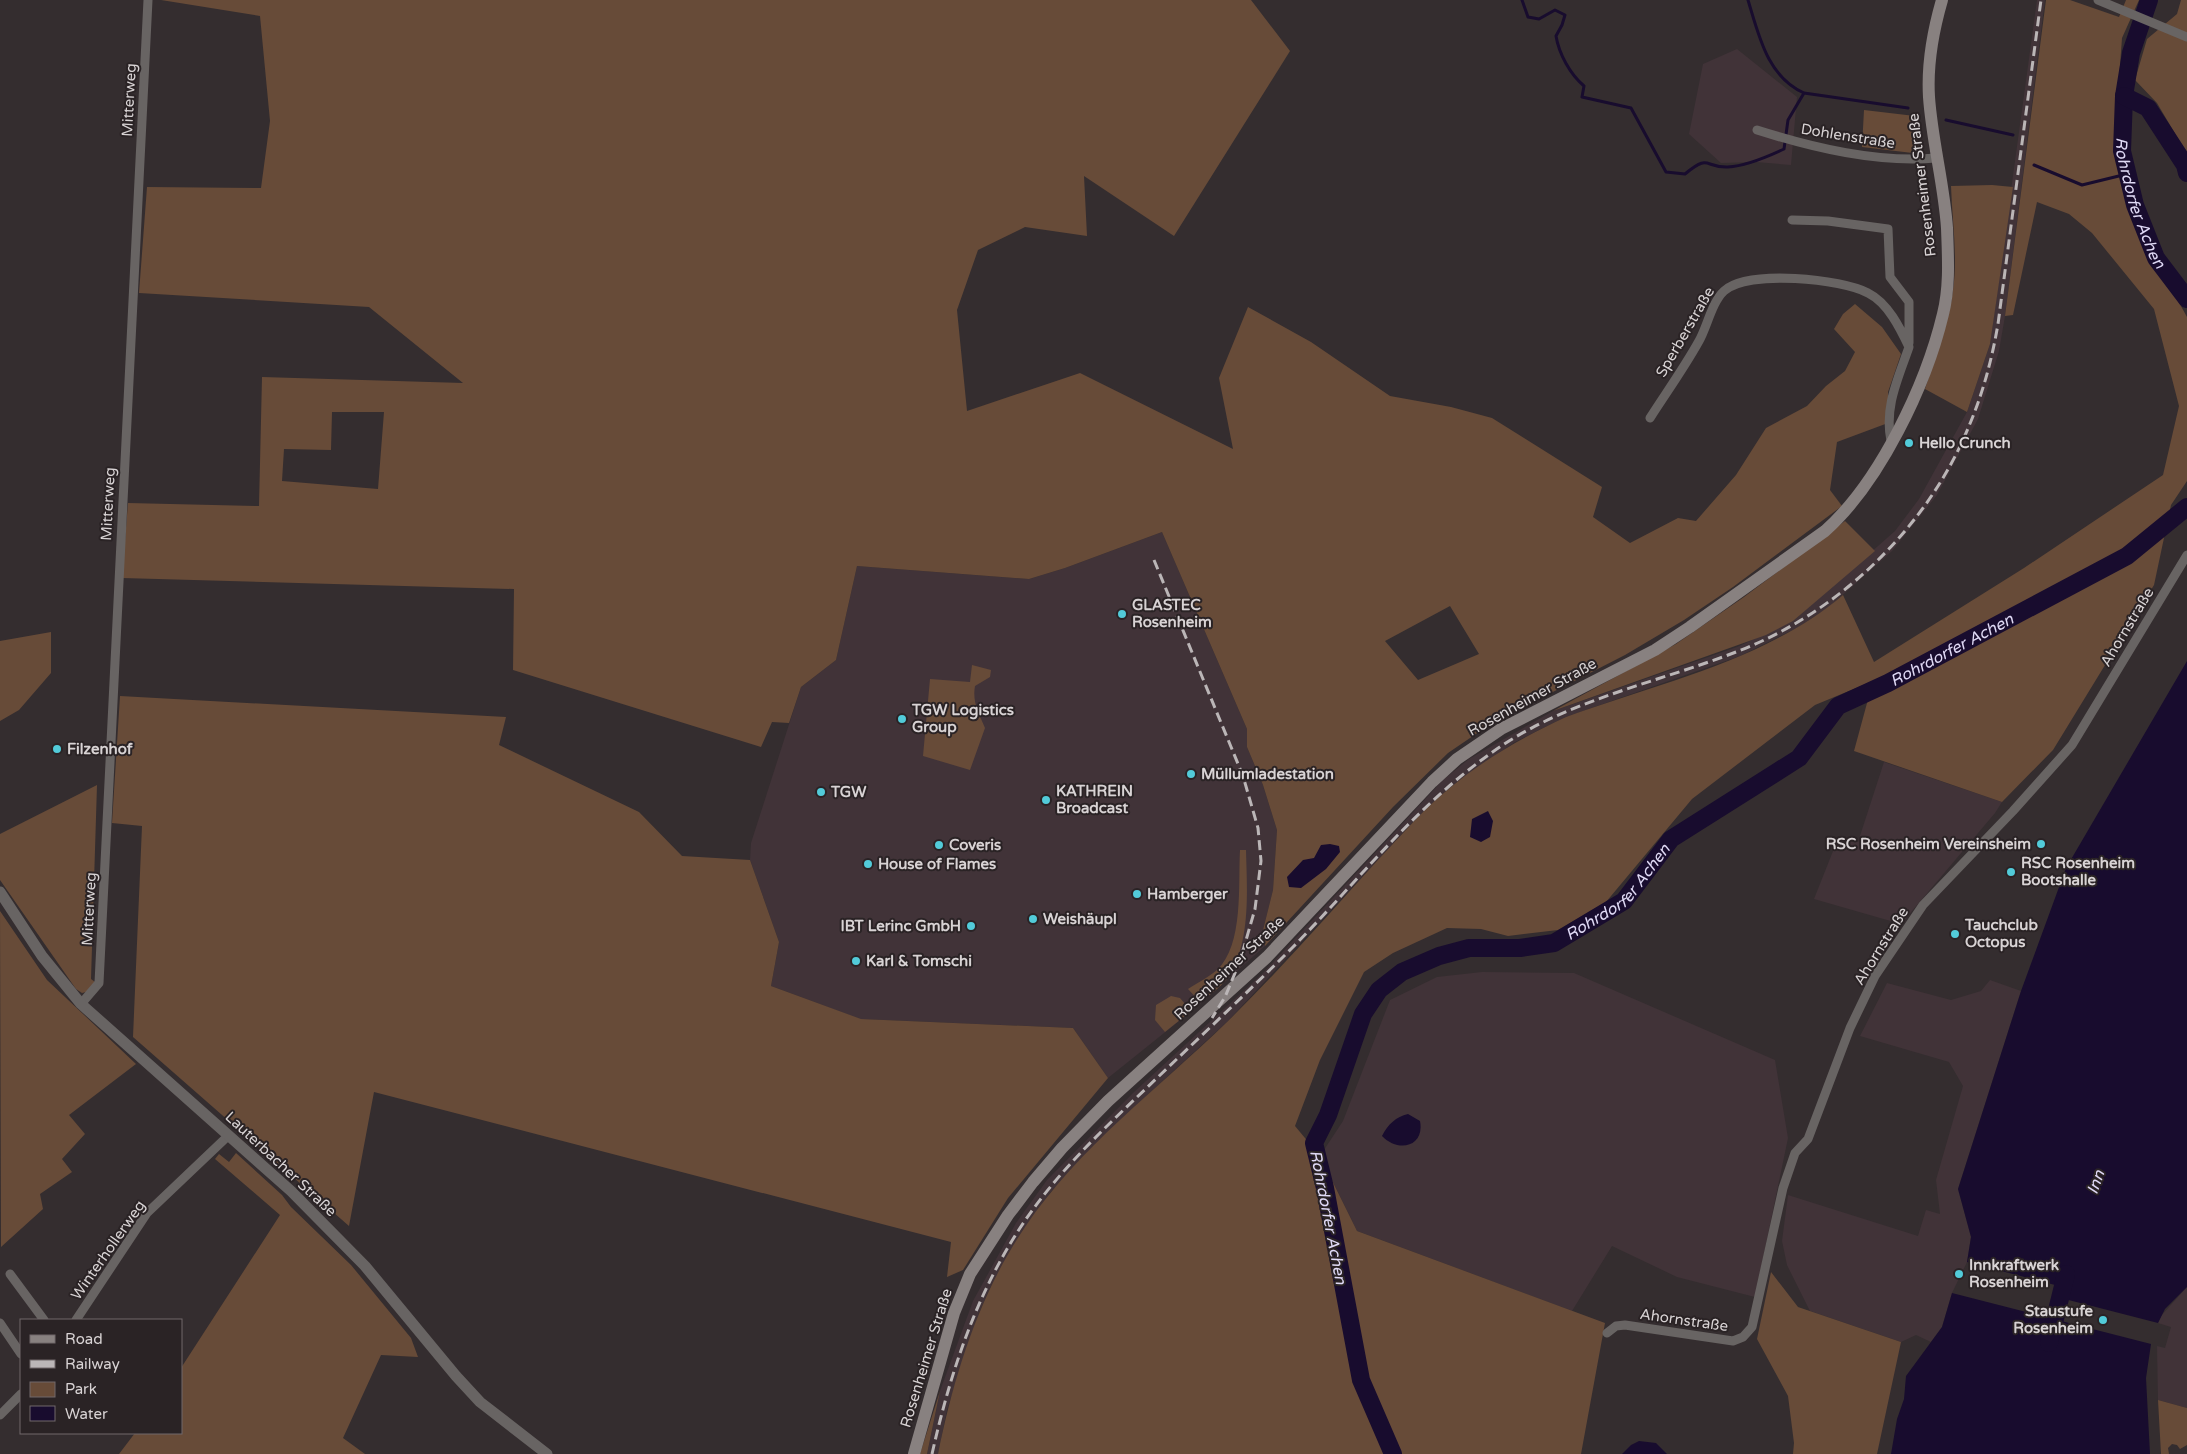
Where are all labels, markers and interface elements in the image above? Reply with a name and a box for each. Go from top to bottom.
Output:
street label: Mitterweg [118,63,140,137]
street label: Rosenheimer Straße [1904,112,1940,258]
street label: Dohlenstraße [1800,120,1896,152]
water label: Rohrdorfer Achen [2111,137,2170,274]
street label: Sperberstraße [1652,284,1718,380]
place label: Hello Crunch [1919,434,2011,452]
marker: Hello Crunch [1903,437,1915,449]
street label: Mitterweg [97,467,119,541]
street label: Ahornstraße [2096,584,2158,670]
place label: GLASTEC Rosenheim [1132,596,1212,631]
marker: GLASTEC Rosenheim [1116,608,1128,620]
water label: Rohrdorfer Achen [1887,609,2018,691]
street label: Rosenheimer Straße [1465,654,1599,740]
place label: TGW Logistics Group [911,701,1014,737]
marker: TGW Logistics Group [896,713,908,725]
place label: Filzenhof [67,740,133,758]
marker: Filzenhof [51,743,63,755]
place label: Müllumladestation [1201,765,1334,783]
marker: Müllumladestation [1185,768,1197,780]
place label: KATHREIN Broadcast [1056,782,1133,817]
place label: TGW [830,783,867,801]
marker: TGW [815,786,827,798]
marker: KATHREIN Broadcast [1040,794,1052,806]
place label: RSC Rosenheim Vereinsheim [1826,835,2031,853]
place label: Coveris [949,836,1001,854]
marker: RSC Rosenheim Vereinsheim [2035,838,2047,850]
marker: Coveris [933,839,945,851]
water label: Rohrdorfer Achen [1562,839,1675,945]
place label: RSC Rosenheim Bootshalle [2021,854,2135,889]
place label: House of Flames [878,855,996,873]
marker: House of Flames [862,858,874,870]
marker: RSC Rosenheim Bootshalle [2005,866,2017,878]
street label: Mitterweg [78,872,100,946]
place label: Hamberger [1147,885,1228,904]
marker: Hamberger [1131,888,1143,900]
street label: Ahornstraße [1850,904,1912,988]
place label: Weishäupl [1043,910,1117,929]
street label: Rosenheimer Straße [1170,912,1288,1024]
marker: Weishäupl [1027,913,1039,925]
place label: Tauchclub Octopus [1964,916,2038,952]
place label: IBT Lerinc GmbH [841,917,961,935]
marker: IBT Lerinc GmbH [965,920,977,932]
marker: Tauchclub Octopus [1949,928,1961,940]
place label: Karl & Tomschi [866,952,972,970]
marker: Karl & Tomschi [850,955,862,967]
street label: Lauterbacher Straße [222,1108,340,1220]
water label: Rohrdorfer Achen [1305,1148,1351,1287]
water label: Inn [2083,1167,2110,1197]
street label: Winterhollerweg [67,1197,149,1303]
place label: Innkraftwerk Rosenheim [1969,1256,2059,1291]
marker: Innkraftwerk Rosenheim [1953,1268,1965,1280]
street label: Rosenheimer Straße [896,1286,956,1430]
place label: Staustufe Rosenheim [2013,1302,2094,1337]
street label: Ahornstraße [1639,1305,1729,1335]
marker: Staustufe Rosenheim [2097,1314,2109,1326]
legend [20,1319,182,1434]
text: Road [65,1330,103,1348]
text: Railway [65,1355,120,1373]
text: Park [65,1380,97,1398]
text: Water [65,1405,108,1423]

